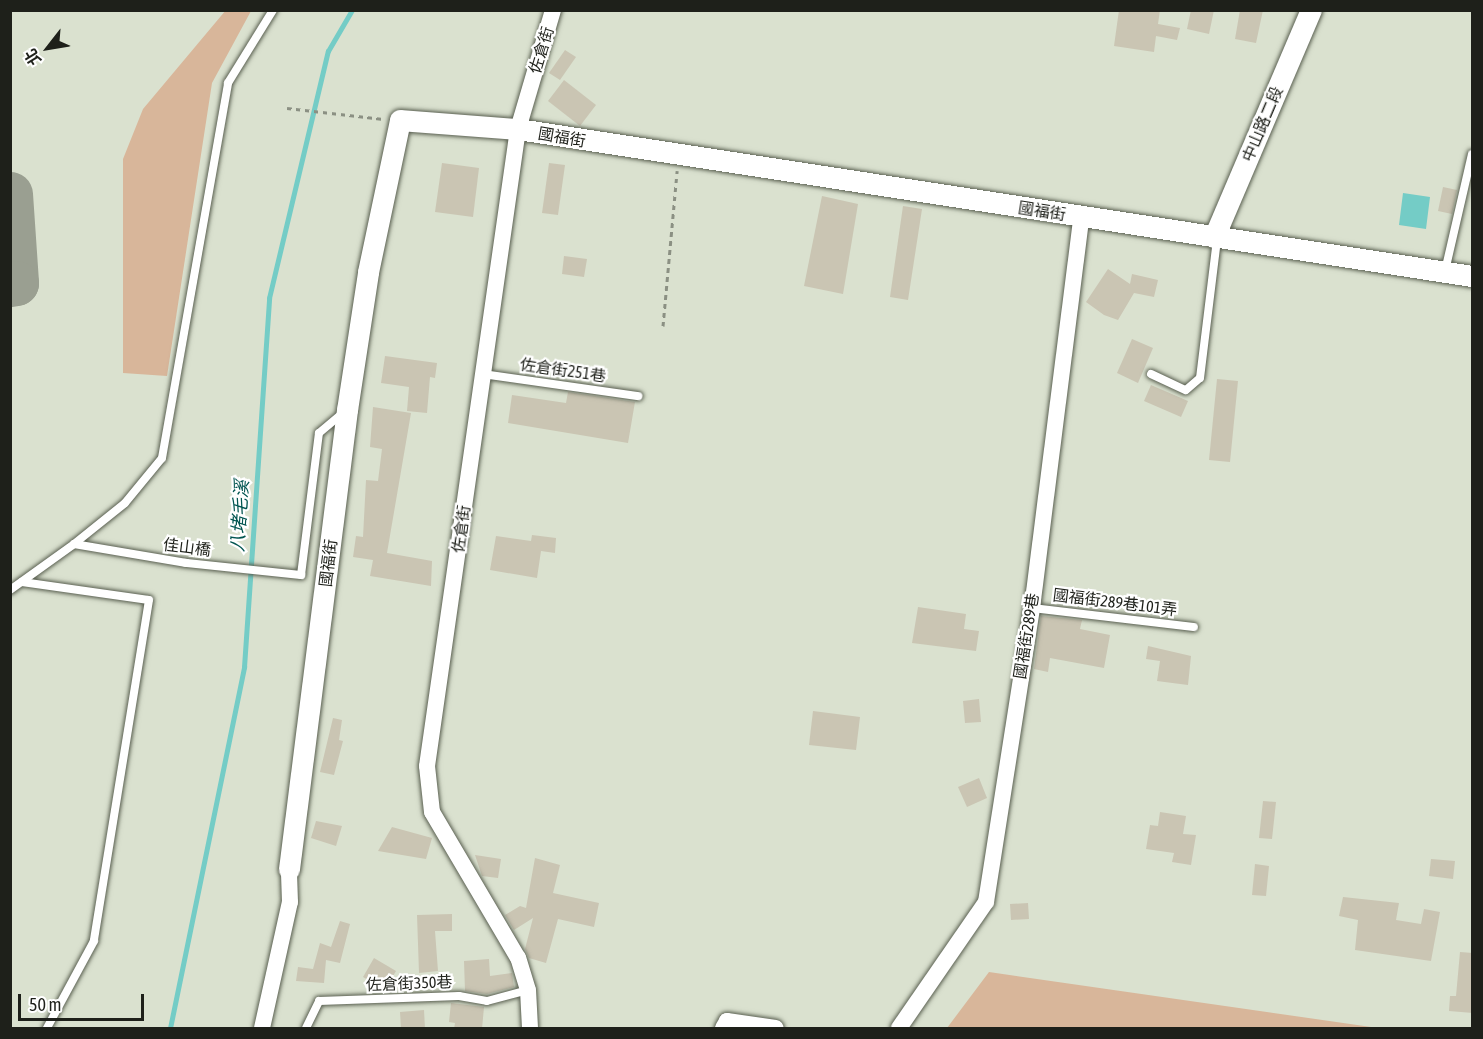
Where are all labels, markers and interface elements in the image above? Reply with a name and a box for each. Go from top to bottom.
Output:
north arrow [18,18,78,78]
street label: 佐倉街 [525,24,557,76]
text: 北 [21,46,44,69]
street label: 中山路二段 [1238,83,1286,165]
street label: 國福街 [537,123,587,151]
street label: 國福街 [1017,198,1067,224]
street label: 佐倉街251巷 [519,354,607,386]
water label: 八堵毛溪 [227,479,253,553]
street label: 佐倉街 [448,504,474,554]
street label: 佳山橋 [162,535,212,559]
street label: 國福街 [316,538,340,588]
street label: 國福街289巷101弄 [1052,585,1178,619]
street label: 國福街289巷 [1010,592,1042,680]
street label: 佐倉街350巷 [365,972,453,994]
scale bar [21,982,147,1020]
text: 50 m [29,994,61,1015]

